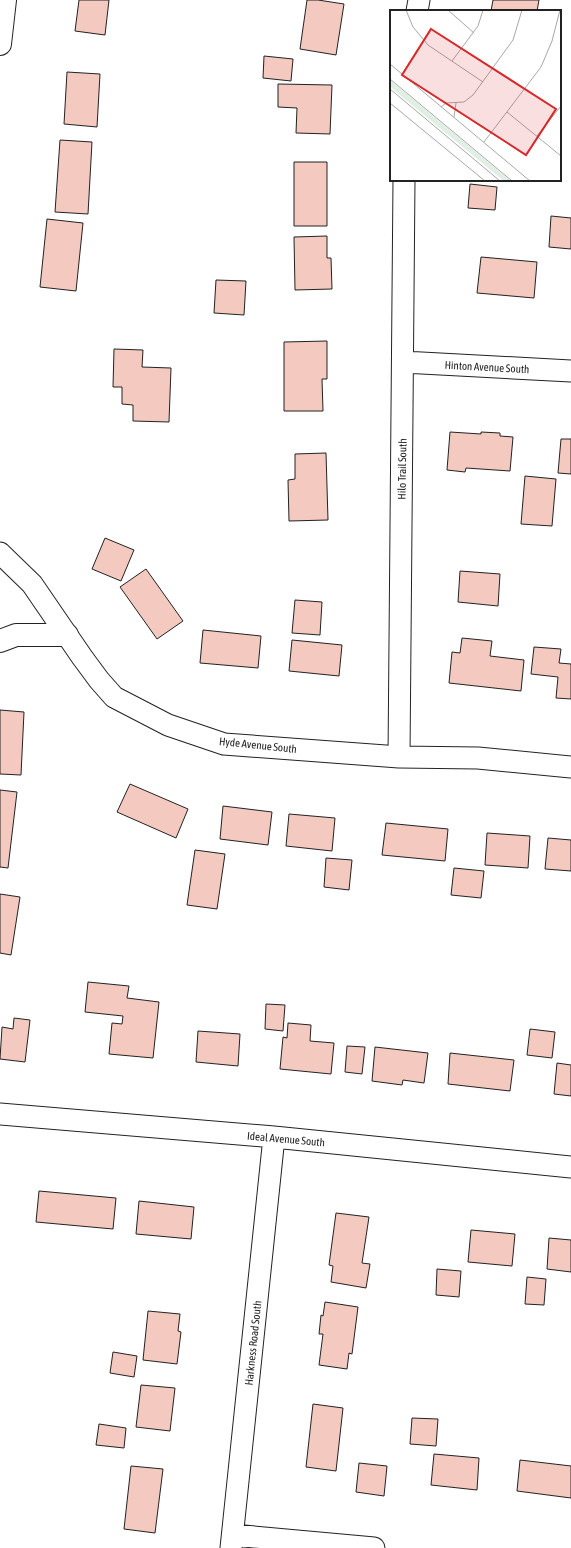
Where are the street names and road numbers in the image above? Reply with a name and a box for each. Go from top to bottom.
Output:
street label: Hinton Avenue South [444,359,530,375]
street label: Hilo Trail South [395,438,409,500]
street label: Hyde Avenue South [219,735,297,755]
street label: Ideal Avenue South [247,1130,325,1148]
street label: Harkness Road South [243,1300,263,1386]

